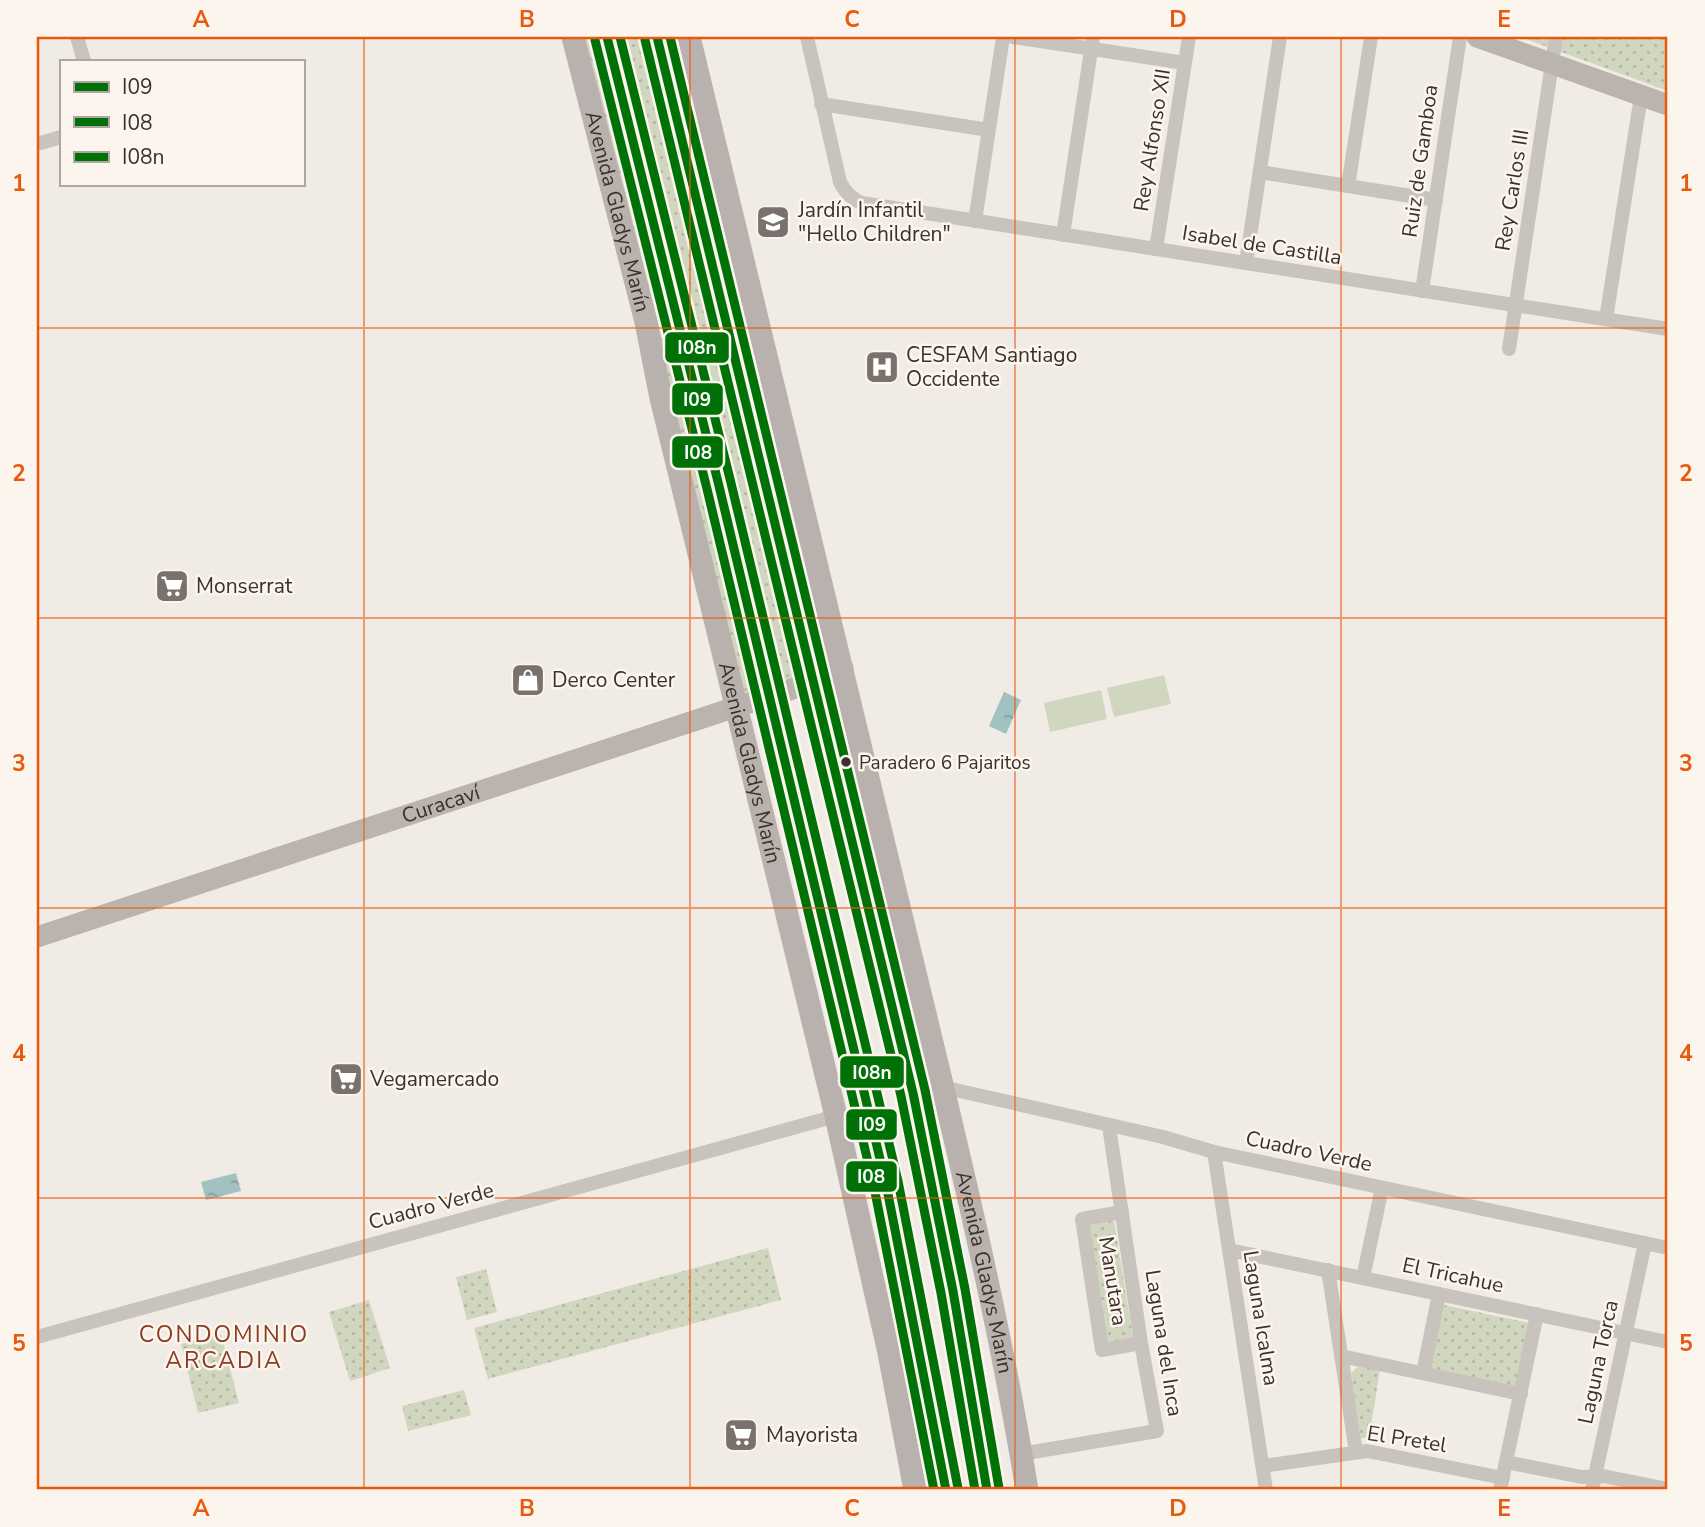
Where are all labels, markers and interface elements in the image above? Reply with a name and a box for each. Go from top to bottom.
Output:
text: A [192,4,210,35]
text: B [519,4,535,35]
text: C [844,4,860,35]
text: D [1169,4,1187,35]
text: E [1497,4,1511,35]
legend [60,60,304,186]
street label: Rey Alfonso XII [1127,67,1177,213]
text: I09 [122,73,153,101]
street label: Ruiz de Gamboa [1395,83,1445,239]
street label: Avenida Gladys Marín [578,108,657,315]
text: I08 [122,109,153,137]
street label: Rey Carlos III [1489,127,1535,253]
text: I08n [122,143,165,171]
text: 1 [12,168,26,199]
text: 1 [1679,168,1693,199]
place label: Jardín Infantil "Hello Children" [797,196,951,248]
school or university icon: Jardín Infantil "Hello Children" [754,203,792,241]
street label: Isabel de Castilla [1180,219,1344,271]
line badge: I08n [664,331,730,364]
text: I08n [677,335,717,361]
place label: CESFAM Santiago Occidente [906,341,1077,393]
hospital icon: CESFAM Santiago Occidente [863,348,901,386]
line badge: I09 [671,382,724,416]
text: I09 [683,387,711,413]
line badge: I08 [671,435,724,469]
text: I08 [684,440,712,466]
text: 2 [12,458,26,489]
text: 2 [1679,458,1693,489]
supermarket icon: Monserrat [153,567,191,605]
place label: Monserrat [196,572,293,600]
street label: Avenida Gladys Marín [712,659,788,866]
shop icon: Derco Center [509,661,547,699]
place label: Derco Center [552,666,676,694]
text: 3 [12,748,26,779]
text: 3 [1679,748,1693,779]
place label: Paradero 6 Pajaritos [859,750,1031,776]
marker: Paradero 6 Pajaritos [839,755,853,769]
street label: Curacaví [398,778,484,830]
text: 4 [12,1038,26,1069]
text: 4 [1679,1038,1693,1069]
line badge: I08n [839,1055,905,1089]
supermarket icon: Vegamercado [327,1060,365,1098]
text: I08n [852,1060,892,1086]
place label: Vegamercado [369,1065,499,1093]
line badge: I09 [845,1108,898,1141]
text: I09 [858,1112,886,1138]
street label: Cuadro Verde [1243,1124,1375,1178]
line badge: I08 [845,1160,898,1193]
text: I08 [857,1164,885,1190]
street label: Avenida Gladys Marín [949,1168,1020,1376]
street label: Cuadro Verde [365,1176,497,1236]
street label: Manutara [1092,1234,1134,1328]
street label: Laguna Icalma [1236,1248,1286,1388]
street label: El Tricahue [1400,1251,1506,1299]
street label: Laguna del Inca [1139,1268,1189,1418]
street label: Laguna Torca [1571,1297,1625,1427]
district label: CONDOMINIO ARCADIA [139,1319,309,1376]
text: 5 [12,1328,26,1359]
text: 5 [1679,1328,1693,1359]
supermarket icon: Mayorista [722,1416,760,1454]
street label: El Pretel [1365,1419,1450,1459]
place label: Mayorista [766,1421,858,1449]
text: A [192,1493,210,1524]
text: B [519,1493,535,1524]
text: C [844,1493,860,1524]
text: D [1169,1493,1187,1524]
text: E [1497,1493,1511,1524]

